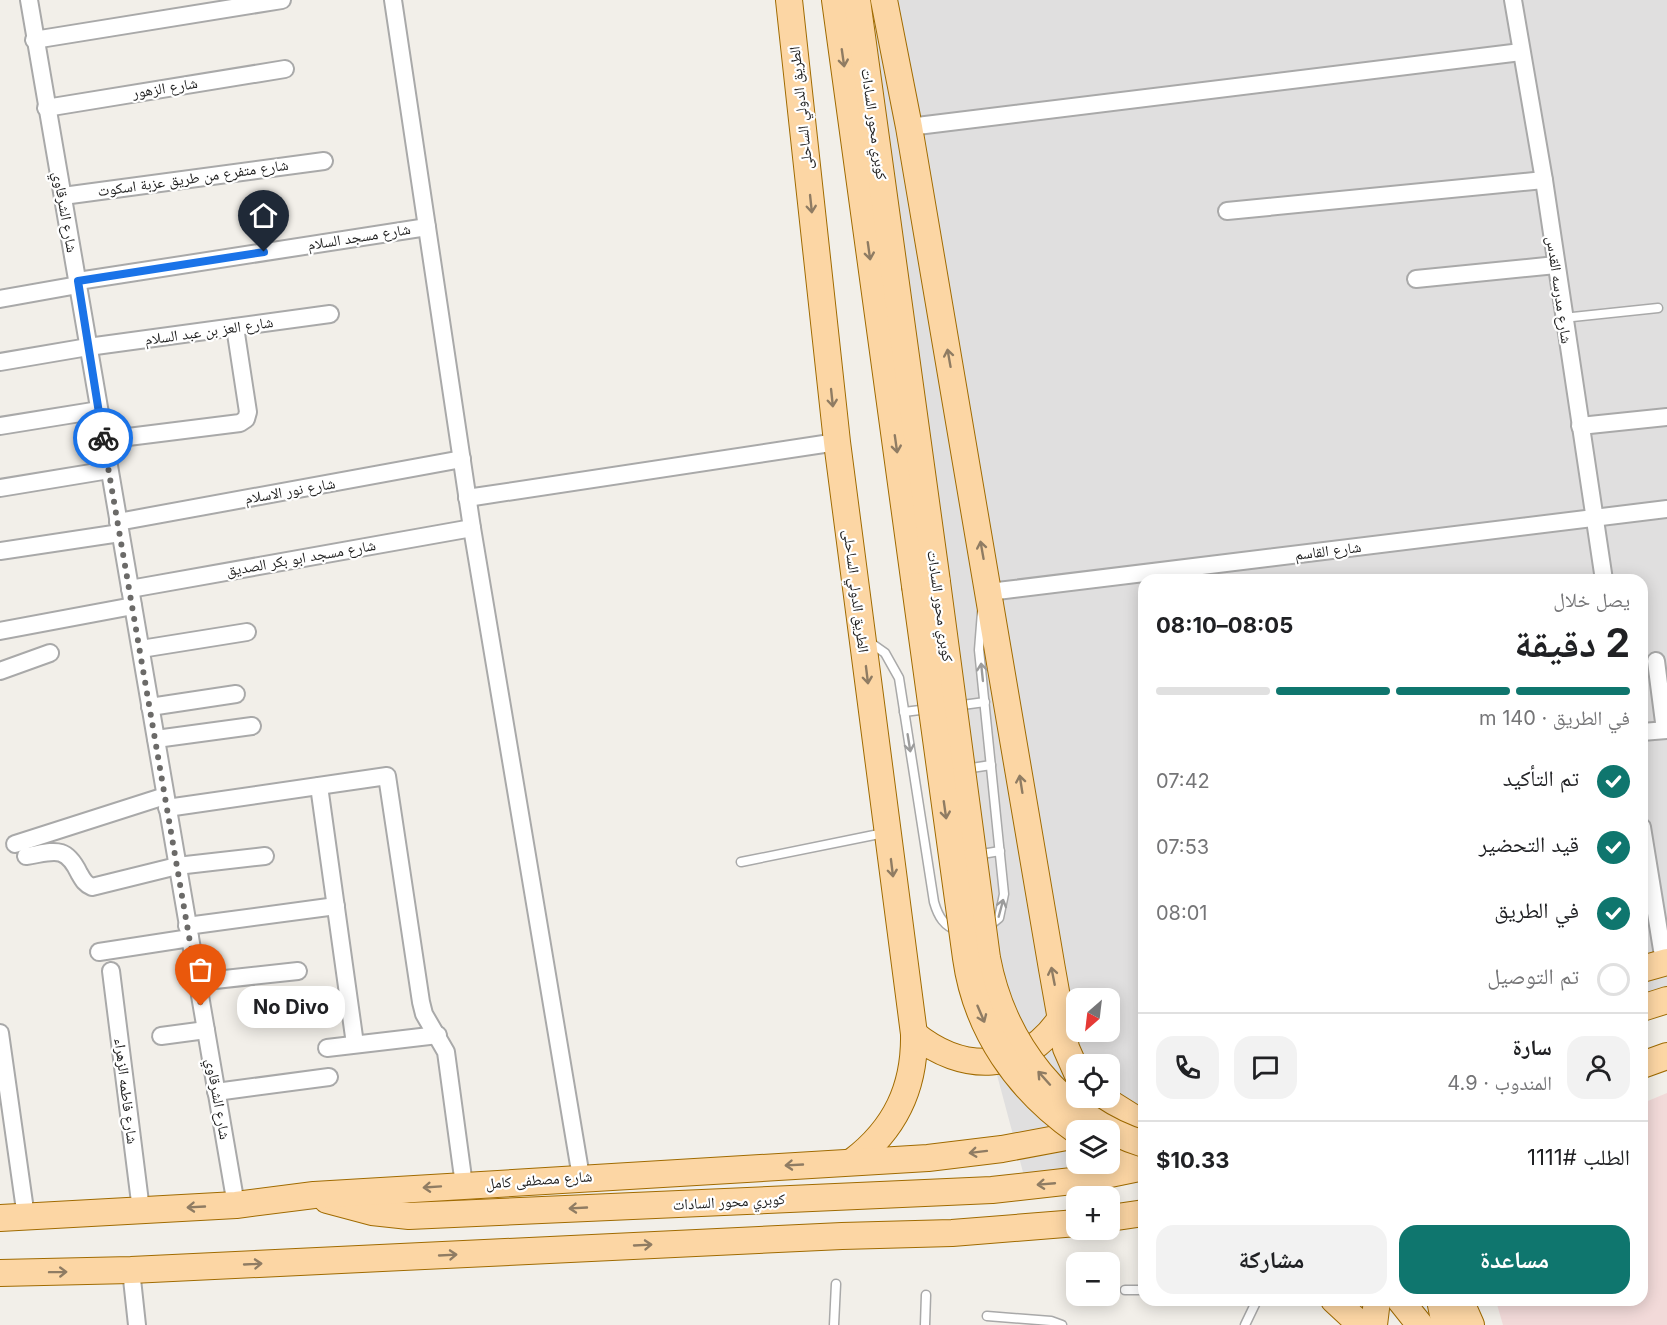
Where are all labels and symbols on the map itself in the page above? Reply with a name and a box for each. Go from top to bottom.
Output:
street label: الطريق الدولي الساحلى [785,45,819,171]
one-way arrow [838,48,849,67]
street label: كوبري محور السادات [854,67,892,181]
street label: شارع الزهور [130,73,199,103]
street label: شارع متفرع من طريق عزبة اسكوت [96,155,290,201]
street label: شارع الشرقاوي [46,170,82,254]
pin [238,190,289,252]
one-way arrow [806,194,817,214]
street label: شارع مسجد السلام [306,219,412,255]
street label: شارع مدرسه القدس [1542,235,1576,345]
one-way arrow [864,241,875,261]
street label: شارع العز بن عبد السلام [143,312,275,350]
one-way arrow [943,349,954,368]
one-way arrow [827,388,838,408]
courier [73,408,133,468]
one-way arrow [890,434,901,454]
street label: شارع نور الاسلام [243,473,337,509]
street label: الطريق الدولي الساحلى [837,528,873,654]
street label: شارع مسجد ابو بكر الصديق [225,535,377,581]
street label: شارع القاسم [1294,537,1363,565]
one-way arrow [976,541,987,560]
street label: كوبري محور السادات [920,549,958,663]
one-way arrow [976,663,987,683]
one-way arrow [862,665,873,684]
one-way arrow [903,732,914,752]
one-way arrow [1015,774,1026,794]
one-way arrow [940,800,951,819]
one-way arrow [887,858,898,878]
one-way arrow [996,899,1008,918]
pin [175,944,226,1006]
one-way arrow [1047,967,1058,986]
callout: No Divo [237,985,345,1027]
north arrow [1066,988,1120,1042]
one-way arrow [976,1005,987,1023]
street label: شارع فاطمه الزهراء [110,1037,142,1145]
street label: شارع الشرقاوي [199,1057,235,1141]
one-way arrow [1037,1071,1051,1086]
one-way arrow [968,1146,988,1157]
one-way arrow [785,1159,805,1170]
street label: شارع مصطفى كامل [485,1166,593,1194]
one-way arrow [1036,1179,1056,1190]
one-way arrow [422,1182,442,1193]
street label: كوبري محور السادات [672,1189,786,1217]
one-way arrow [186,1202,206,1213]
one-way arrow [569,1203,589,1214]
one-way arrow [632,1240,652,1251]
one-way arrow [438,1249,458,1260]
one-way arrow [243,1259,263,1270]
one-way arrow [48,1266,68,1278]

